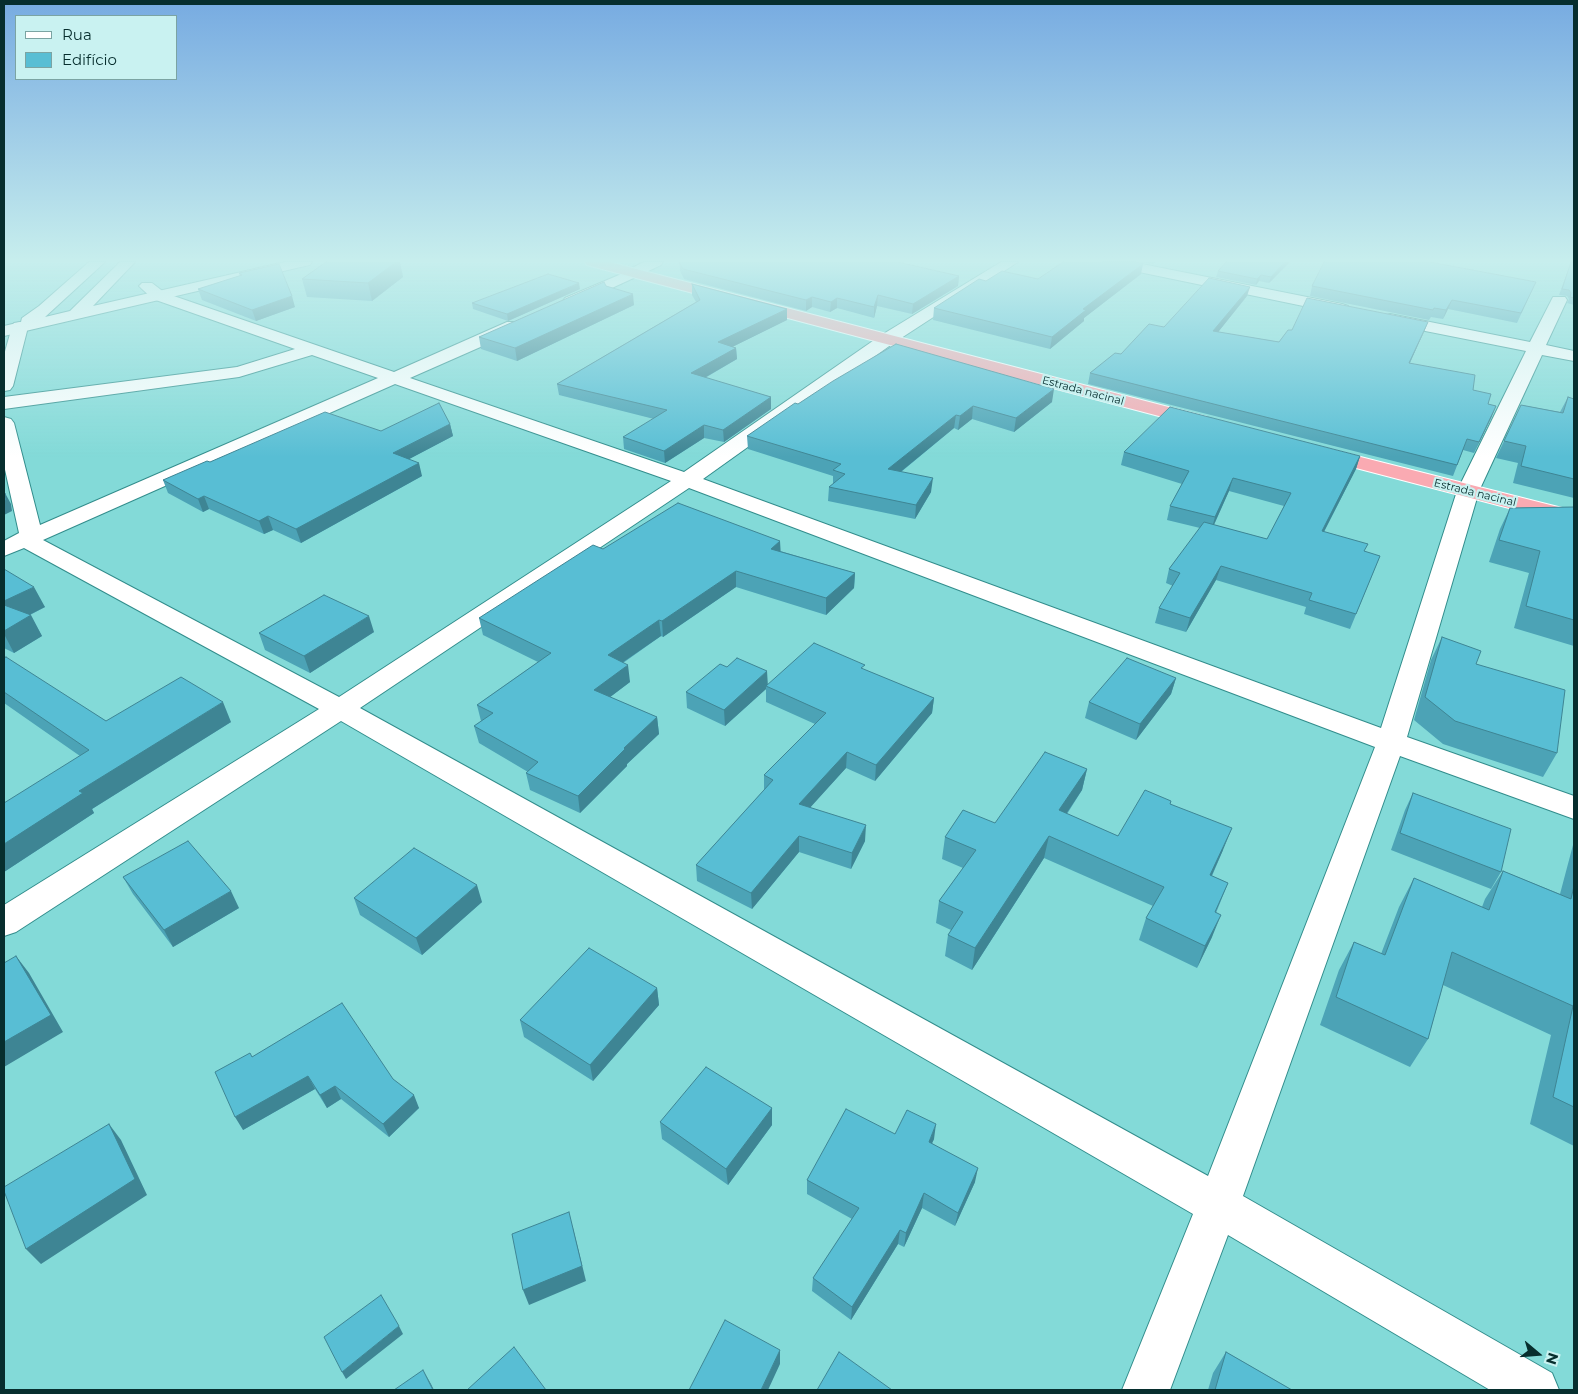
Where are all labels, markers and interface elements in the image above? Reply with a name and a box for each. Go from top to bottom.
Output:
legend [15,15,178,80]
text: Rua [62,25,92,44]
text: Edifício [62,50,117,69]
street label: Estrada nacinal [1041,374,1125,408]
street label: Estrada nacinal [1433,476,1517,510]
north arrow [1513,1329,1563,1379]
text: N [1542,1350,1563,1367]

